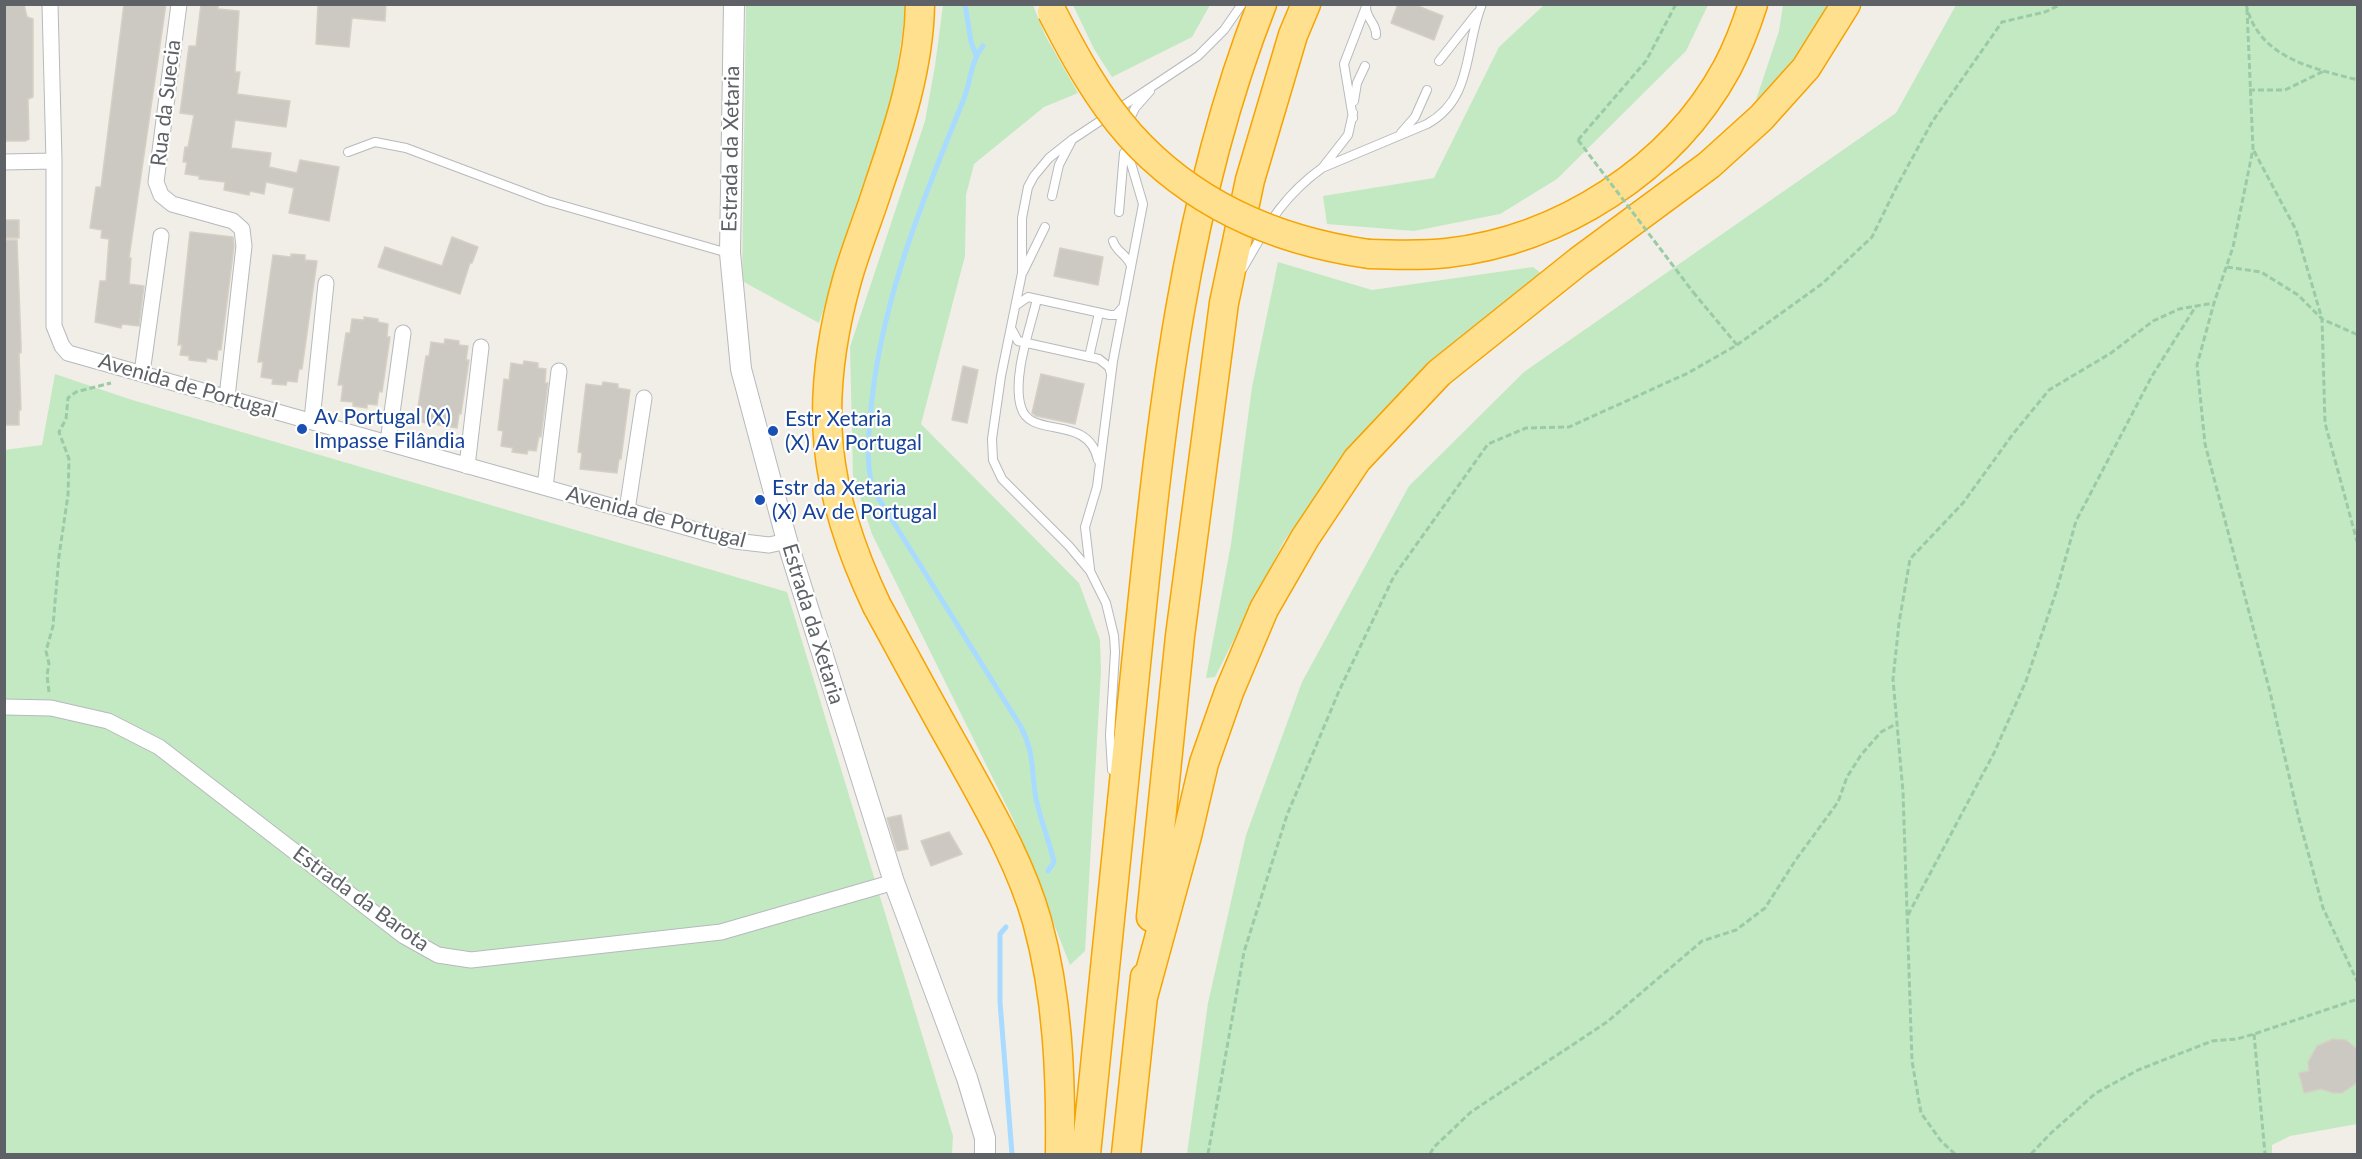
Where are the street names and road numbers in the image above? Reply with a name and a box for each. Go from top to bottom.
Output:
street label: Rua da Suecia [146,38,186,168]
street label: Estrada da Xetaria [717,66,745,232]
street label: Avenida de Portugal [96,348,280,424]
street label: Avenida de Portugal [564,481,748,553]
street label: Estrada da Xetaria [777,541,849,707]
street label: Estrada da Barota [288,841,434,957]

